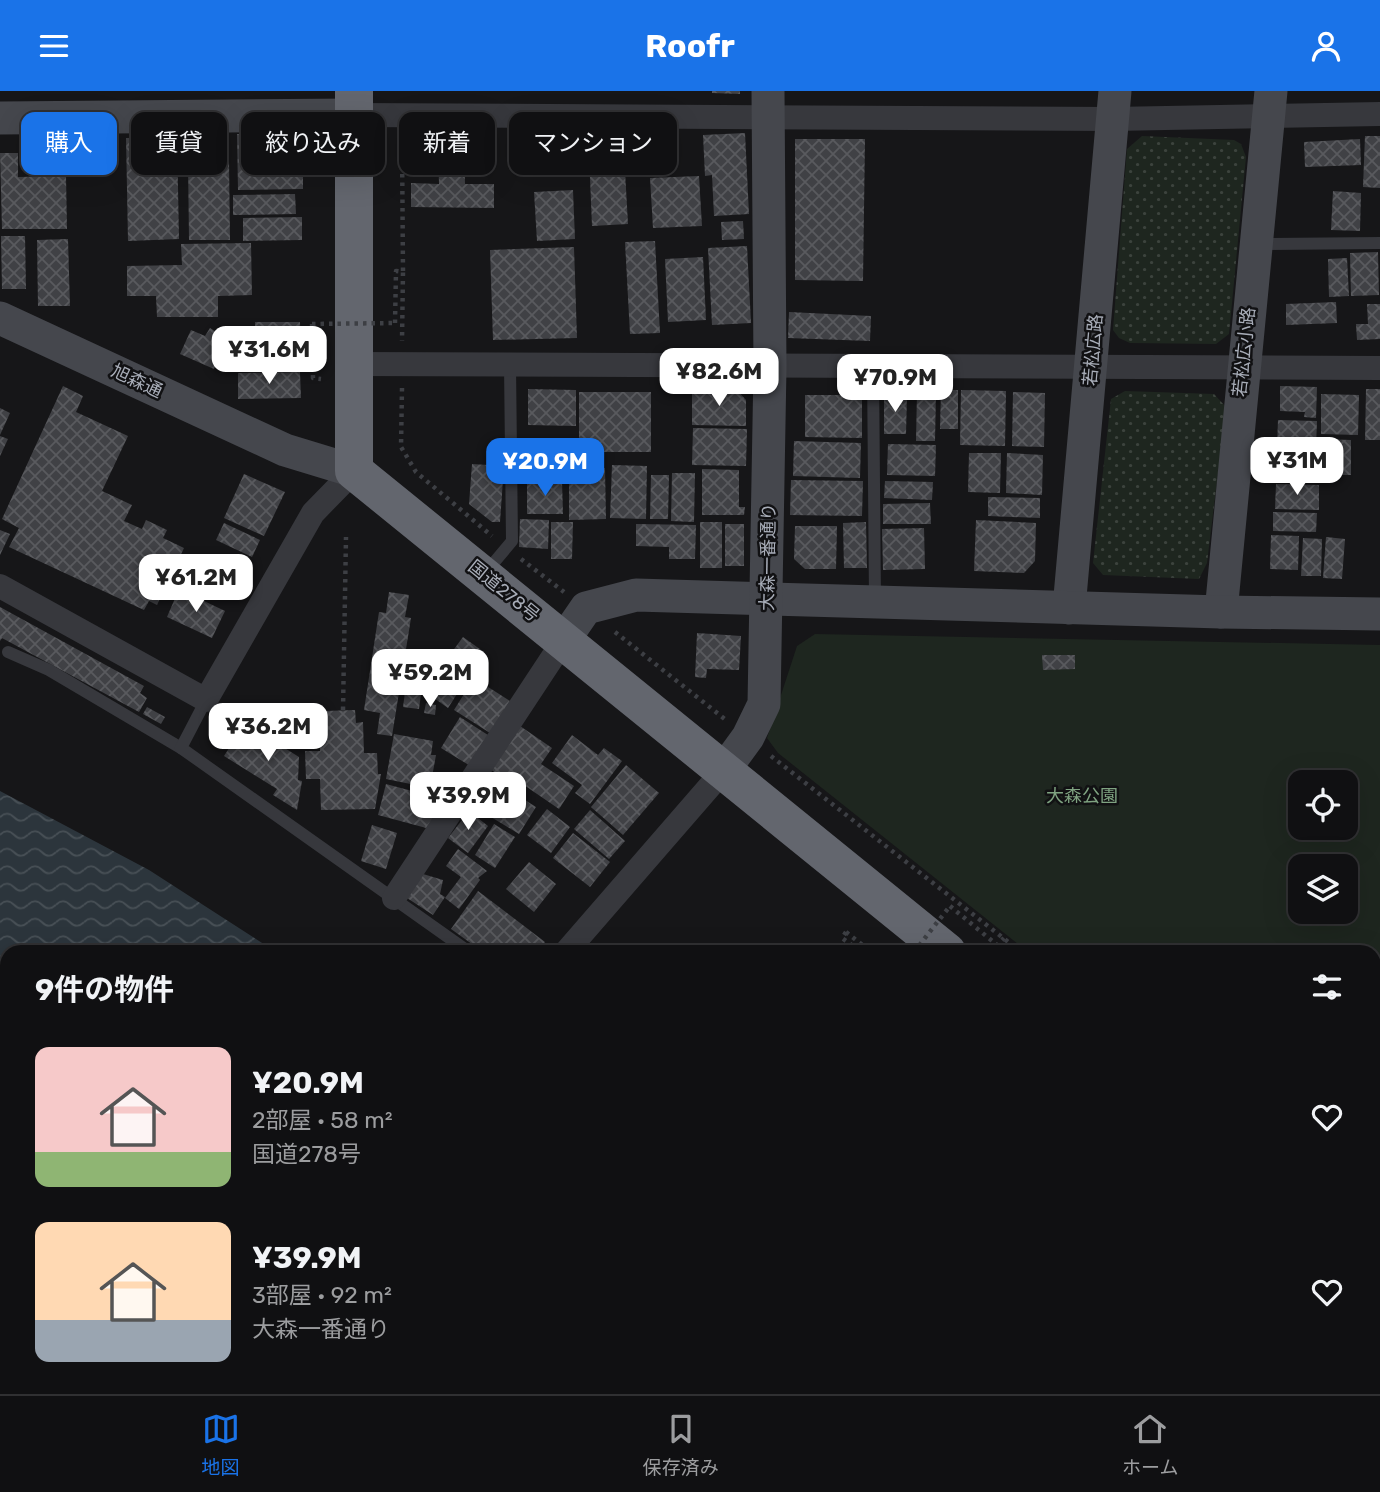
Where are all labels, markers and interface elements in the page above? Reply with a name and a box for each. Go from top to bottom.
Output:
icon: menu [35,27,73,65]
text: Roofr [645,27,735,65]
icon: person [1307,27,1345,65]
chip: 購入 [21,112,117,175]
chip: 賃貸 [131,112,227,175]
chip: 絞り込み [241,112,385,175]
chip: 新着 [399,112,495,175]
chip: マンション [509,112,677,175]
street label: 若松広小路 [1228,306,1260,398]
street label: 若松広路 [1079,313,1107,387]
pin: ¥31.6M [212,327,326,386]
text: ¥31.6M [228,335,310,363]
pin: ¥82.6M [662,349,776,408]
pin: ¥70.9M [838,355,952,414]
text: ¥82.6M [676,357,762,385]
street label: 旭森通 [108,360,166,402]
text: ¥70.9M [853,363,937,391]
pin: ¥31M [1256,437,1338,497]
pin: ¥20.9M [488,439,602,498]
text: ¥31M [1266,446,1328,474]
text: ¥20.9M [502,447,588,475]
street label: 大森一番通り [756,503,780,611]
pin: ¥61.2M [139,554,253,614]
street label: 国道278号 [464,556,544,626]
text: ¥61.2M [155,563,237,591]
pin: ¥59.2M [373,649,487,709]
text: ¥59.2M [388,658,472,686]
pin: ¥36.2M [211,703,325,763]
text: ¥36.2M [225,712,311,740]
map controls [1288,770,1358,924]
button: locate [1288,770,1358,840]
pin: ¥39.9M [411,773,525,832]
text: ¥39.9M [426,781,510,809]
park label: 大森公園 [1046,785,1118,807]
button: layers [1288,854,1358,924]
icon: filters [1308,968,1346,1006]
text: 9件の物件 [35,972,174,1008]
text: ¥20.9M [252,1065,364,1101]
icon: home [91,1075,175,1159]
icon: heart [1308,1098,1346,1136]
text: 2部屋 · 58 m² [252,1106,393,1134]
text: 国道278号 [252,1140,361,1168]
text: ¥39.9M [252,1240,362,1276]
icon: home [91,1250,175,1334]
icon: heart [1308,1273,1346,1311]
text: 3部屋 · 92 m² [252,1281,392,1309]
text: 大森一番通り [252,1315,390,1343]
tab: 地図 [202,1410,240,1479]
tab: 保存済み [643,1410,719,1479]
tab: ホーム [1122,1410,1178,1479]

